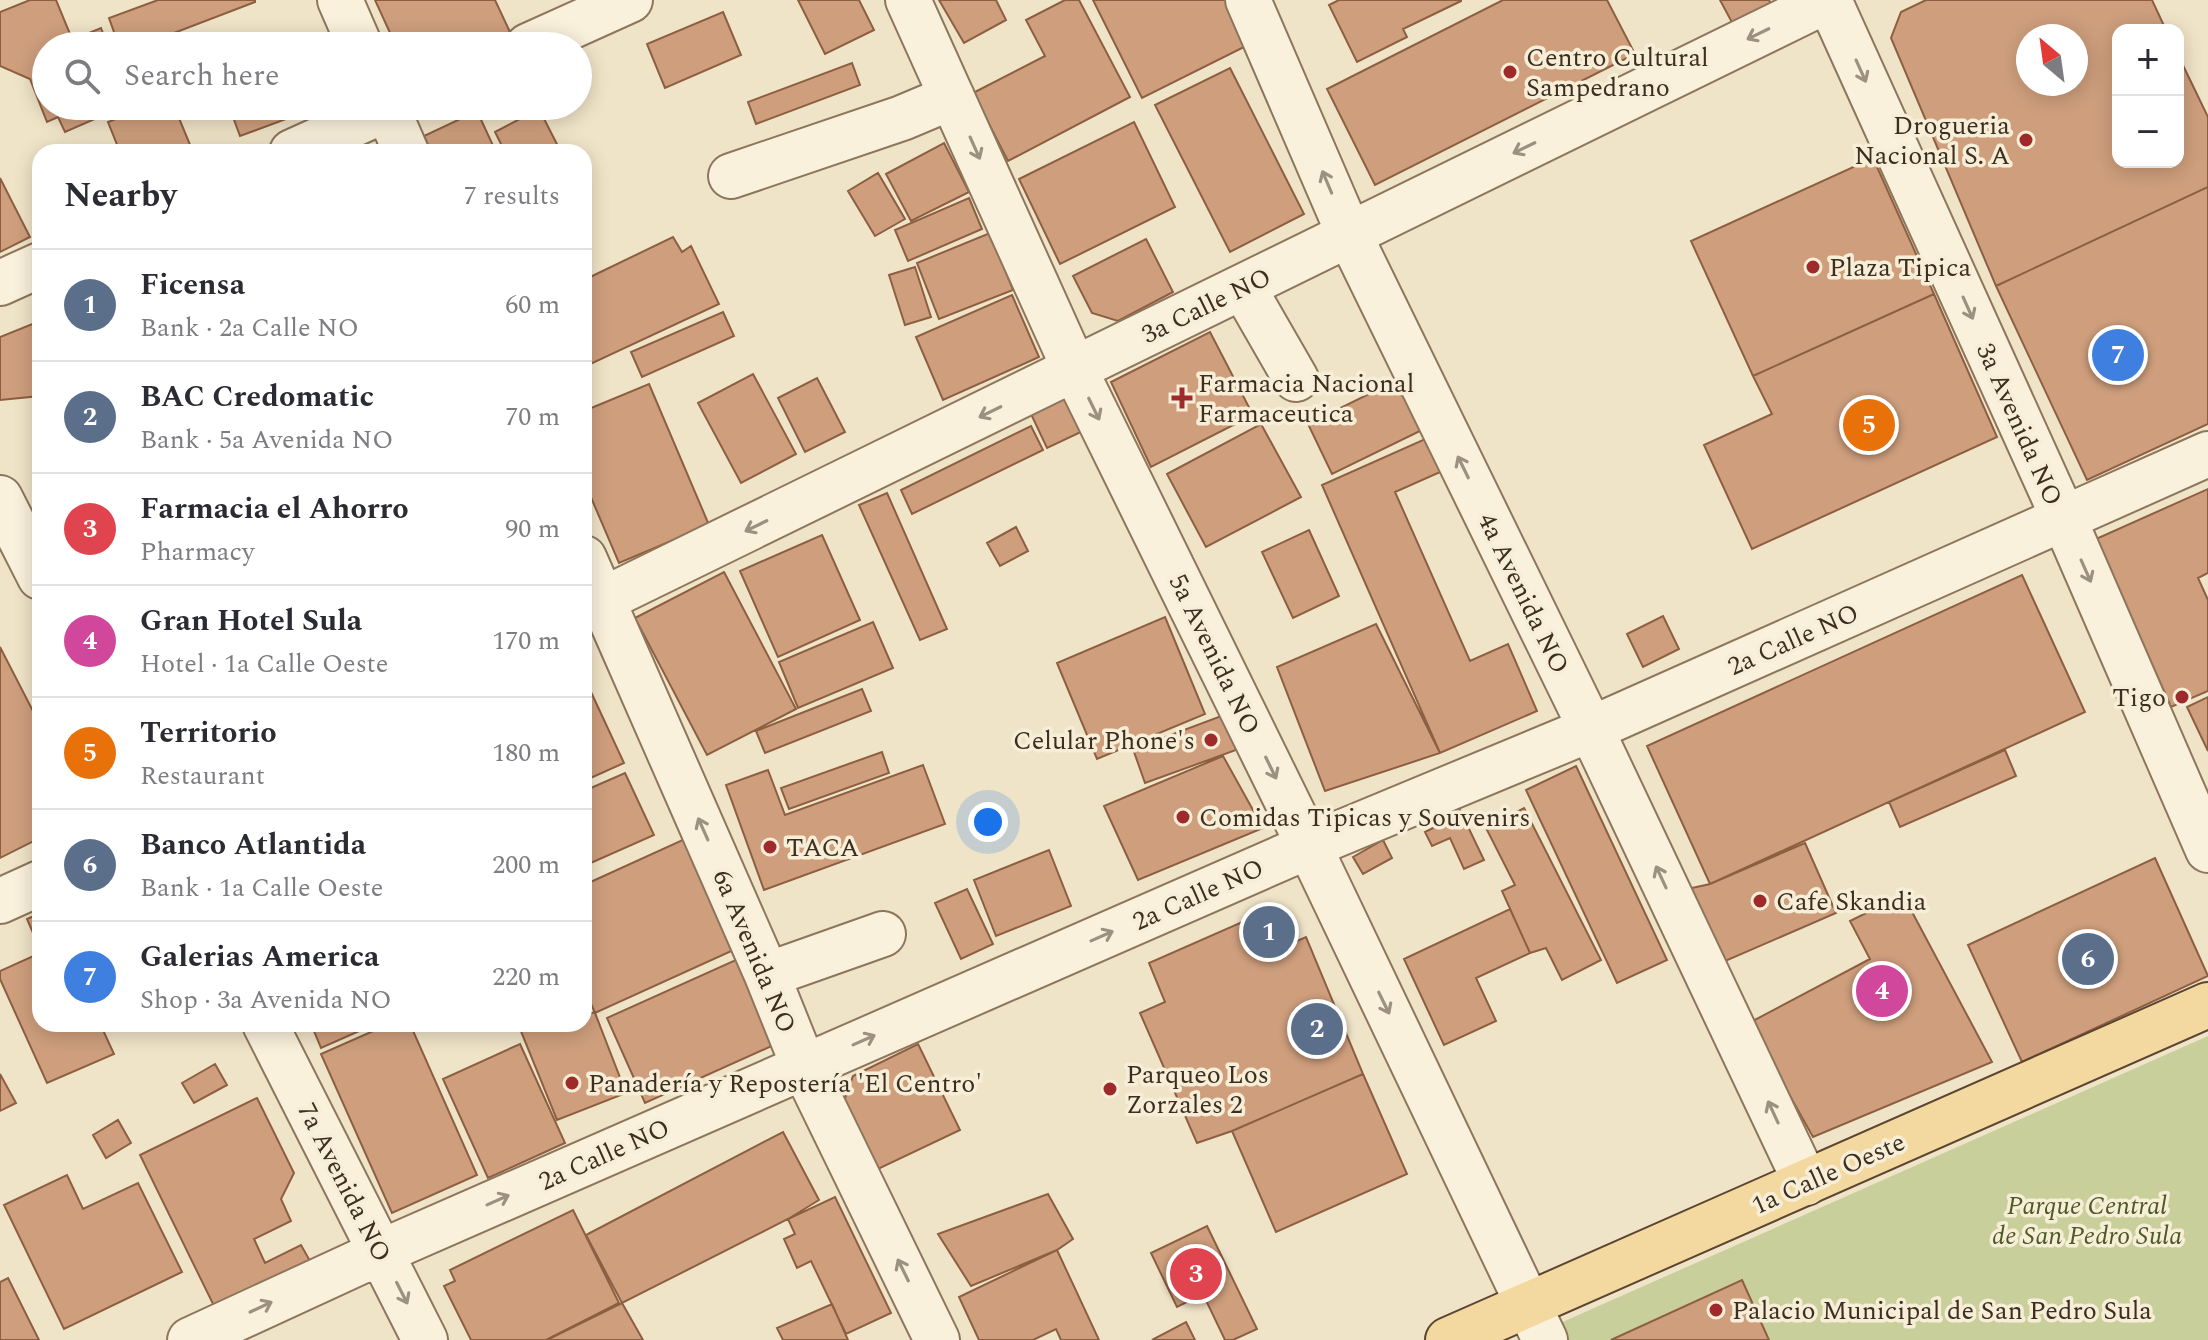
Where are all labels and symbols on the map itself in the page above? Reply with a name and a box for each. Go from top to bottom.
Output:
north arrow [2016,24,2088,96]
one-way arrow [1746,27,1770,42]
place label: Centro Cultural Sampedrano [1526,38,1709,108]
one-way arrow [1854,59,1869,83]
marker: Centro Cultural Sampedrano [1501,63,1519,81]
place label: Drogueria Nacional S. A [1854,106,2010,176]
marker: Drogueria Nacional S. A [2017,131,2035,149]
one-way arrow [968,135,983,159]
one-way arrow [1512,141,1536,156]
one-way arrow [1318,170,1333,194]
place label: Plaza Tipica [1829,248,1971,288]
street label: 3a Calle NO [1135,257,1278,355]
marker: Plaza Tipica [1804,258,1822,276]
one-way arrow [1961,296,1976,320]
pin: 7 [2092,325,2144,385]
street label: 3a Avenida NO [1965,337,2073,512]
place label: Farmacia Nacional Farmaceutica [1198,364,1414,434]
marker: Farmacia Nacional Farmaceutica [1173,389,1191,407]
pin: 5 [1843,395,1895,455]
one-way arrow [1087,397,1103,421]
one-way arrow [978,405,1002,420]
one-way arrow [1455,455,1470,479]
street label: 4a Avenida NO [1467,506,1579,681]
one-way arrow [744,519,768,534]
one-way arrow [2079,559,2094,583]
street label: 5a Avenida NO [1158,567,1270,742]
street label: 2a Calle NO [1721,593,1865,687]
place label: Tigo [2112,678,2166,718]
marker: Tigo [2173,688,2191,706]
place label: Celular Phone's [1013,721,1195,761]
marker: Celular Phone's [1202,731,1220,749]
one-way arrow [1264,756,1279,780]
place label: Comidas Tipicas y Souvenirs [1199,798,1530,838]
your location [968,802,1008,842]
marker: Comidas Tipicas y Souvenirs [1174,808,1192,826]
one-way arrow [694,817,709,842]
place label: TACA [786,828,859,868]
marker: TACA [761,838,779,856]
street label: 2a Calle NO [1126,848,1270,942]
street label: 6a Avenida NO [702,863,807,1039]
one-way arrow [1653,866,1668,890]
place label: Cafe Skandia [1776,882,1927,922]
marker: Cafe Skandia [1751,892,1769,910]
pin: 1 [1243,902,1295,962]
one-way arrow [1089,927,1114,942]
pin: 6 [2062,929,2114,989]
pin: 4 [1856,961,1908,1021]
one-way arrow [1377,990,1392,1014]
pin: 2 [1291,999,1343,1059]
one-way arrow [851,1032,876,1047]
place label: Parqueo Los Zorzales 2 [1126,1055,1269,1125]
place label: Panadería y Repostería 'El Centro' [588,1064,982,1104]
marker: Panadería y Repostería 'El Centro' [563,1074,581,1092]
marker: Parqueo Los Zorzales 2 [1101,1080,1119,1098]
street label: 7a Avenida NO [287,1096,402,1269]
one-way arrow [1765,1100,1780,1124]
street label: 2a Calle NO [532,1108,676,1202]
street label: 1a Calle Oeste [1745,1122,1912,1226]
park label: Parque Central de San Pedro Sula [1992,1186,2182,1256]
one-way arrow [485,1192,510,1207]
pin: 3 [1170,1244,1222,1304]
one-way arrow [895,1258,910,1282]
one-way arrow [394,1281,410,1305]
place label: Palacio Municipal de San Pedro Sula [1732,1291,2152,1331]
one-way arrow [248,1299,272,1314]
marker: Palacio Municipal de San Pedro Sula [1707,1301,1725,1319]

